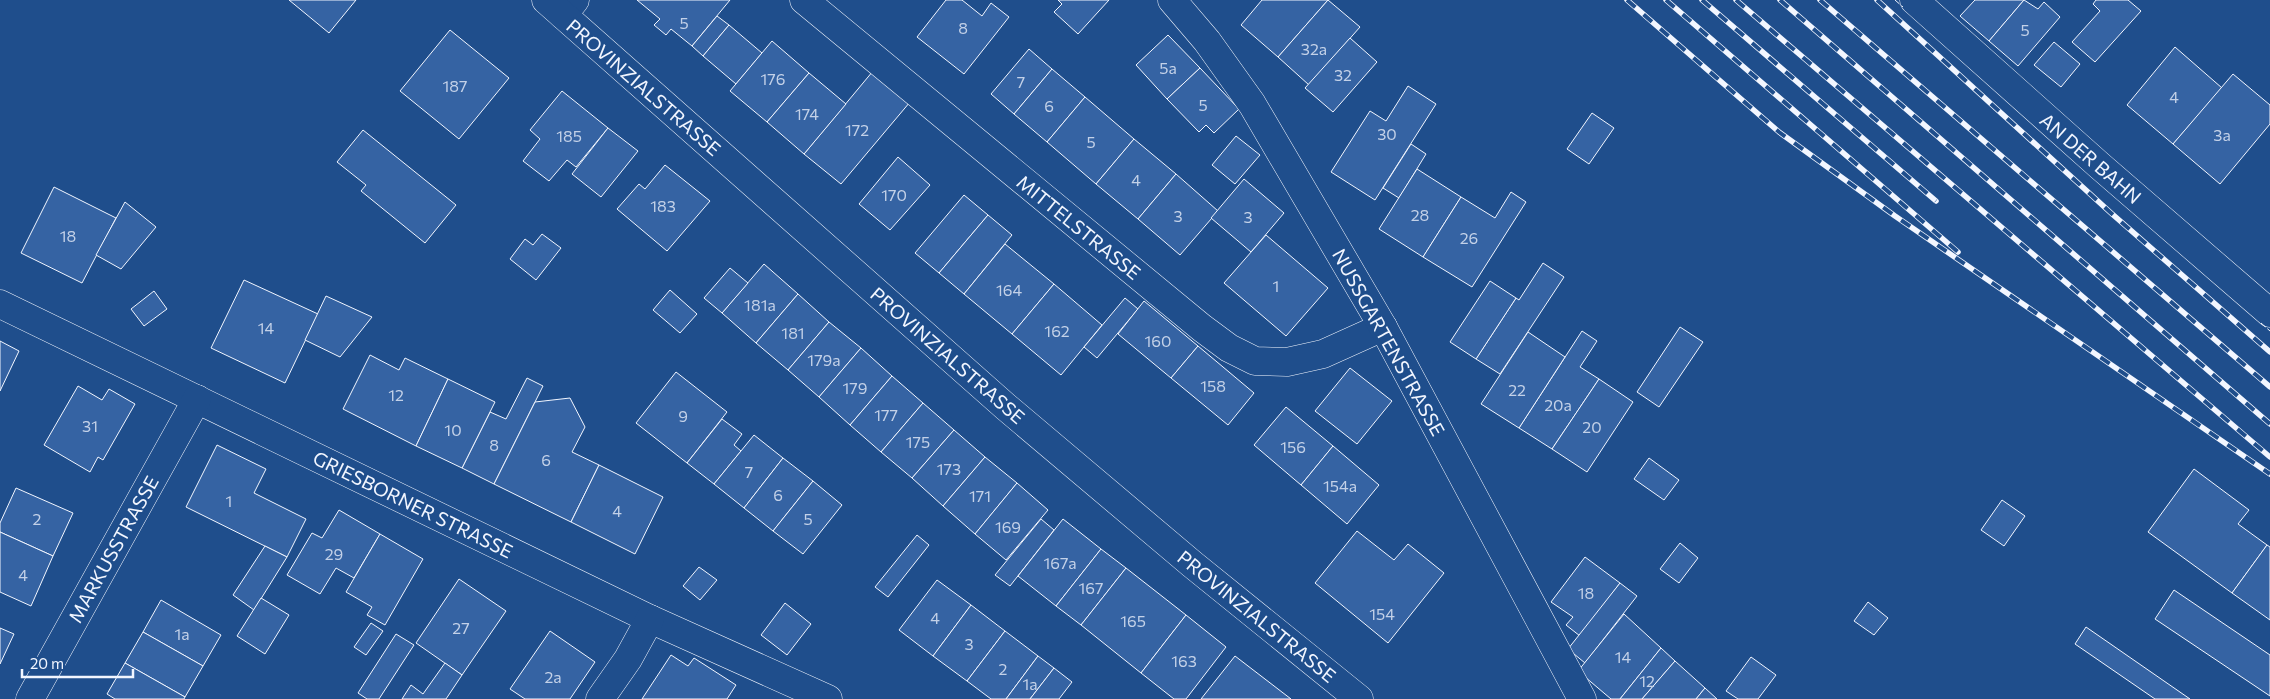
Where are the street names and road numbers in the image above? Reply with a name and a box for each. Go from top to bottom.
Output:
street label: PROVINZIALSTRASSE [562,14,726,160]
street label: AN DER BAHN [2036,108,2146,208]
street label: MITTELSTRASSE [1013,170,1145,284]
street label: NUSSGARTENSTRASSE [1328,245,1450,439]
street label: PROVINZIALSTRASSE [866,282,1030,428]
street label: GRIESBORNER STRASSE [309,446,517,562]
street label: MARKUSSTRASSE [63,472,163,626]
street label: PROVINZIALSTRASSE [1173,545,1341,687]

